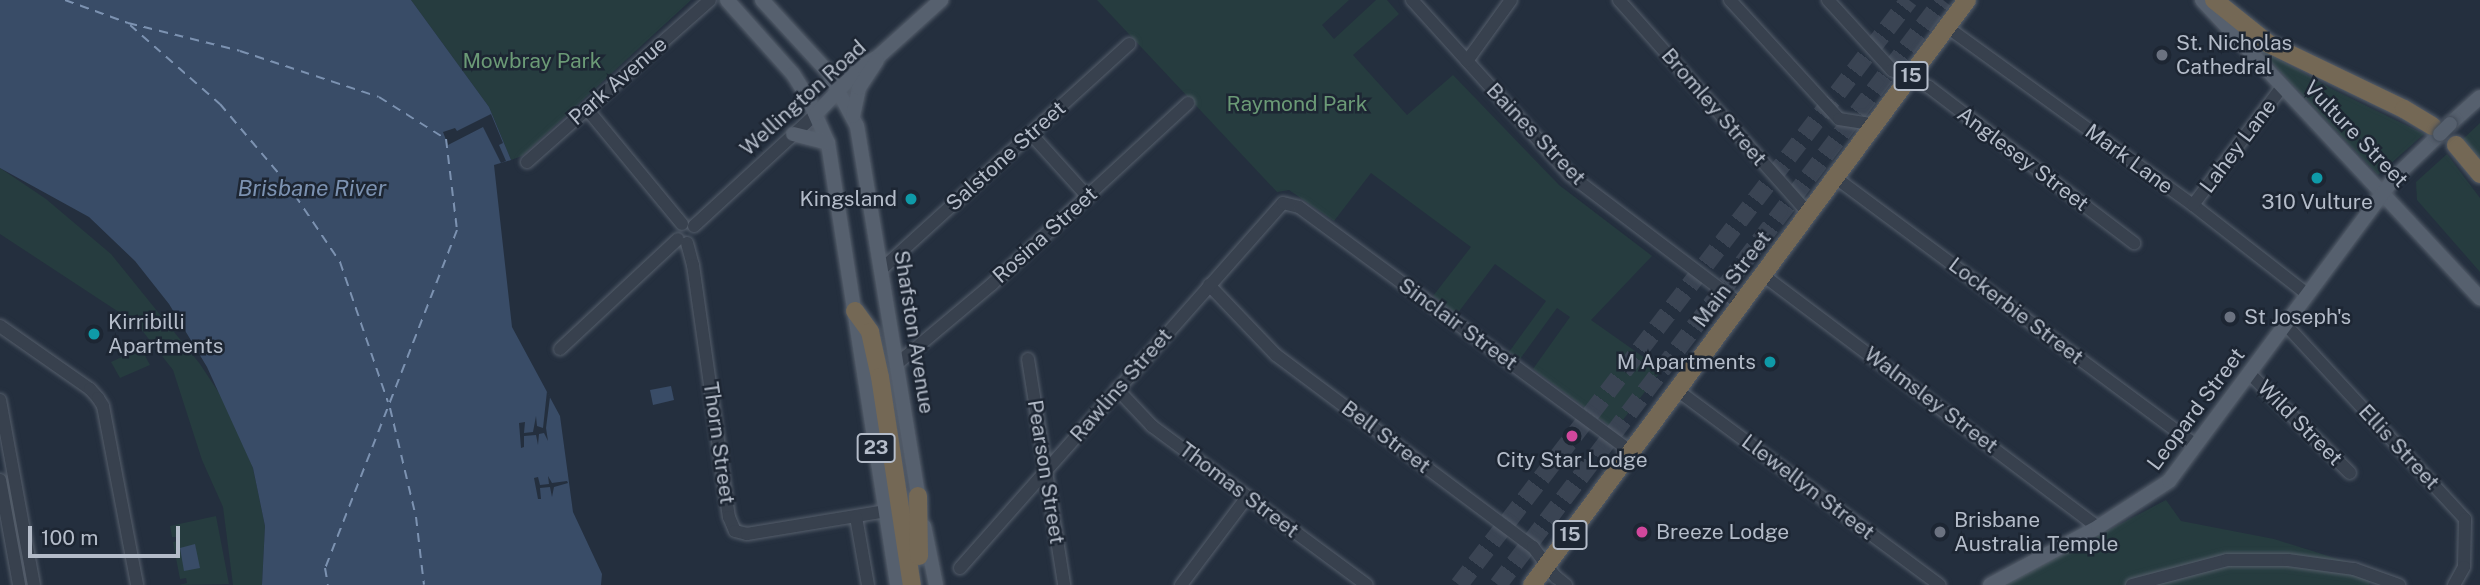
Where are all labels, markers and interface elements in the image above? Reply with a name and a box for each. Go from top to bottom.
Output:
place label: St. Nicholas Cathedral [2176,30,2292,80]
street label: Park Avenue [564,31,672,131]
street label: Wellington Road [735,35,871,161]
street label: Bromley Street [1656,43,1772,171]
marker: St. Nicholas Cathedral [2154,47,2170,63]
park label: Mowbray Park [462,48,602,74]
road number: 15 [1894,60,1928,92]
street label: Vulture Street [2299,75,2413,193]
street label: Baines Street [1481,78,1591,190]
park label: Raymond Park [1226,91,1368,117]
street label: Lahey Lane [2195,94,2281,198]
street label: Salstone Street [941,96,1071,216]
street label: Anglesey Street [1952,101,2094,217]
street label: Mark Lane [2080,119,2178,199]
marker: 310 Vulture [2309,170,2325,186]
water label: Brisbane River [237,174,387,202]
street label: Rosina Street [988,182,1102,288]
place label: Kingsland [799,186,897,212]
place label: 310 Vulture [2261,189,2373,215]
marker: Kingsland [903,191,919,207]
street label: Main Street [1688,226,1776,332]
street label: Shafston Avenue [889,249,939,415]
street label: Lockerbie Street [1944,252,2088,370]
street label: Sinclair Street [1394,272,1522,376]
place label: St Joseph's [2244,304,2351,330]
place label: Kirribilli Apartments [108,309,223,359]
marker: St Joseph's [2222,309,2238,325]
street label: Rawlins Street [1065,323,1177,447]
marker: Kirribilli Apartments [86,326,102,342]
street label: Walmsley Street [1859,342,2003,458]
street label: Leopard Street [2142,343,2250,475]
place label: M Apartments [1617,349,1756,375]
marker: M Apartments [1762,354,1778,370]
street label: Wild Street [2252,375,2348,471]
street label: Thorn Street [698,380,740,506]
street label: Bell Street [1337,395,1435,479]
street label: Pearson Street [1022,398,1070,546]
street label: Ellis Street [2353,399,2445,495]
marker: City Star Lodge [1564,428,1580,444]
street label: Llewellyn Street [1737,429,1879,545]
road number: 23 [855,432,897,463]
street label: Thomas Street [1174,437,1304,543]
place label: City Star Lodge [1496,447,1648,473]
place label: Brisbane Australia Temple [1954,507,2118,557]
scale bar [32,512,184,556]
place label: Breeze Lodge [1656,519,1789,545]
road number: 15 [1552,520,1588,550]
marker: Breeze Lodge [1634,524,1650,540]
marker: Brisbane Australia Temple [1932,524,1948,540]
text: 100 m [41,525,98,550]

